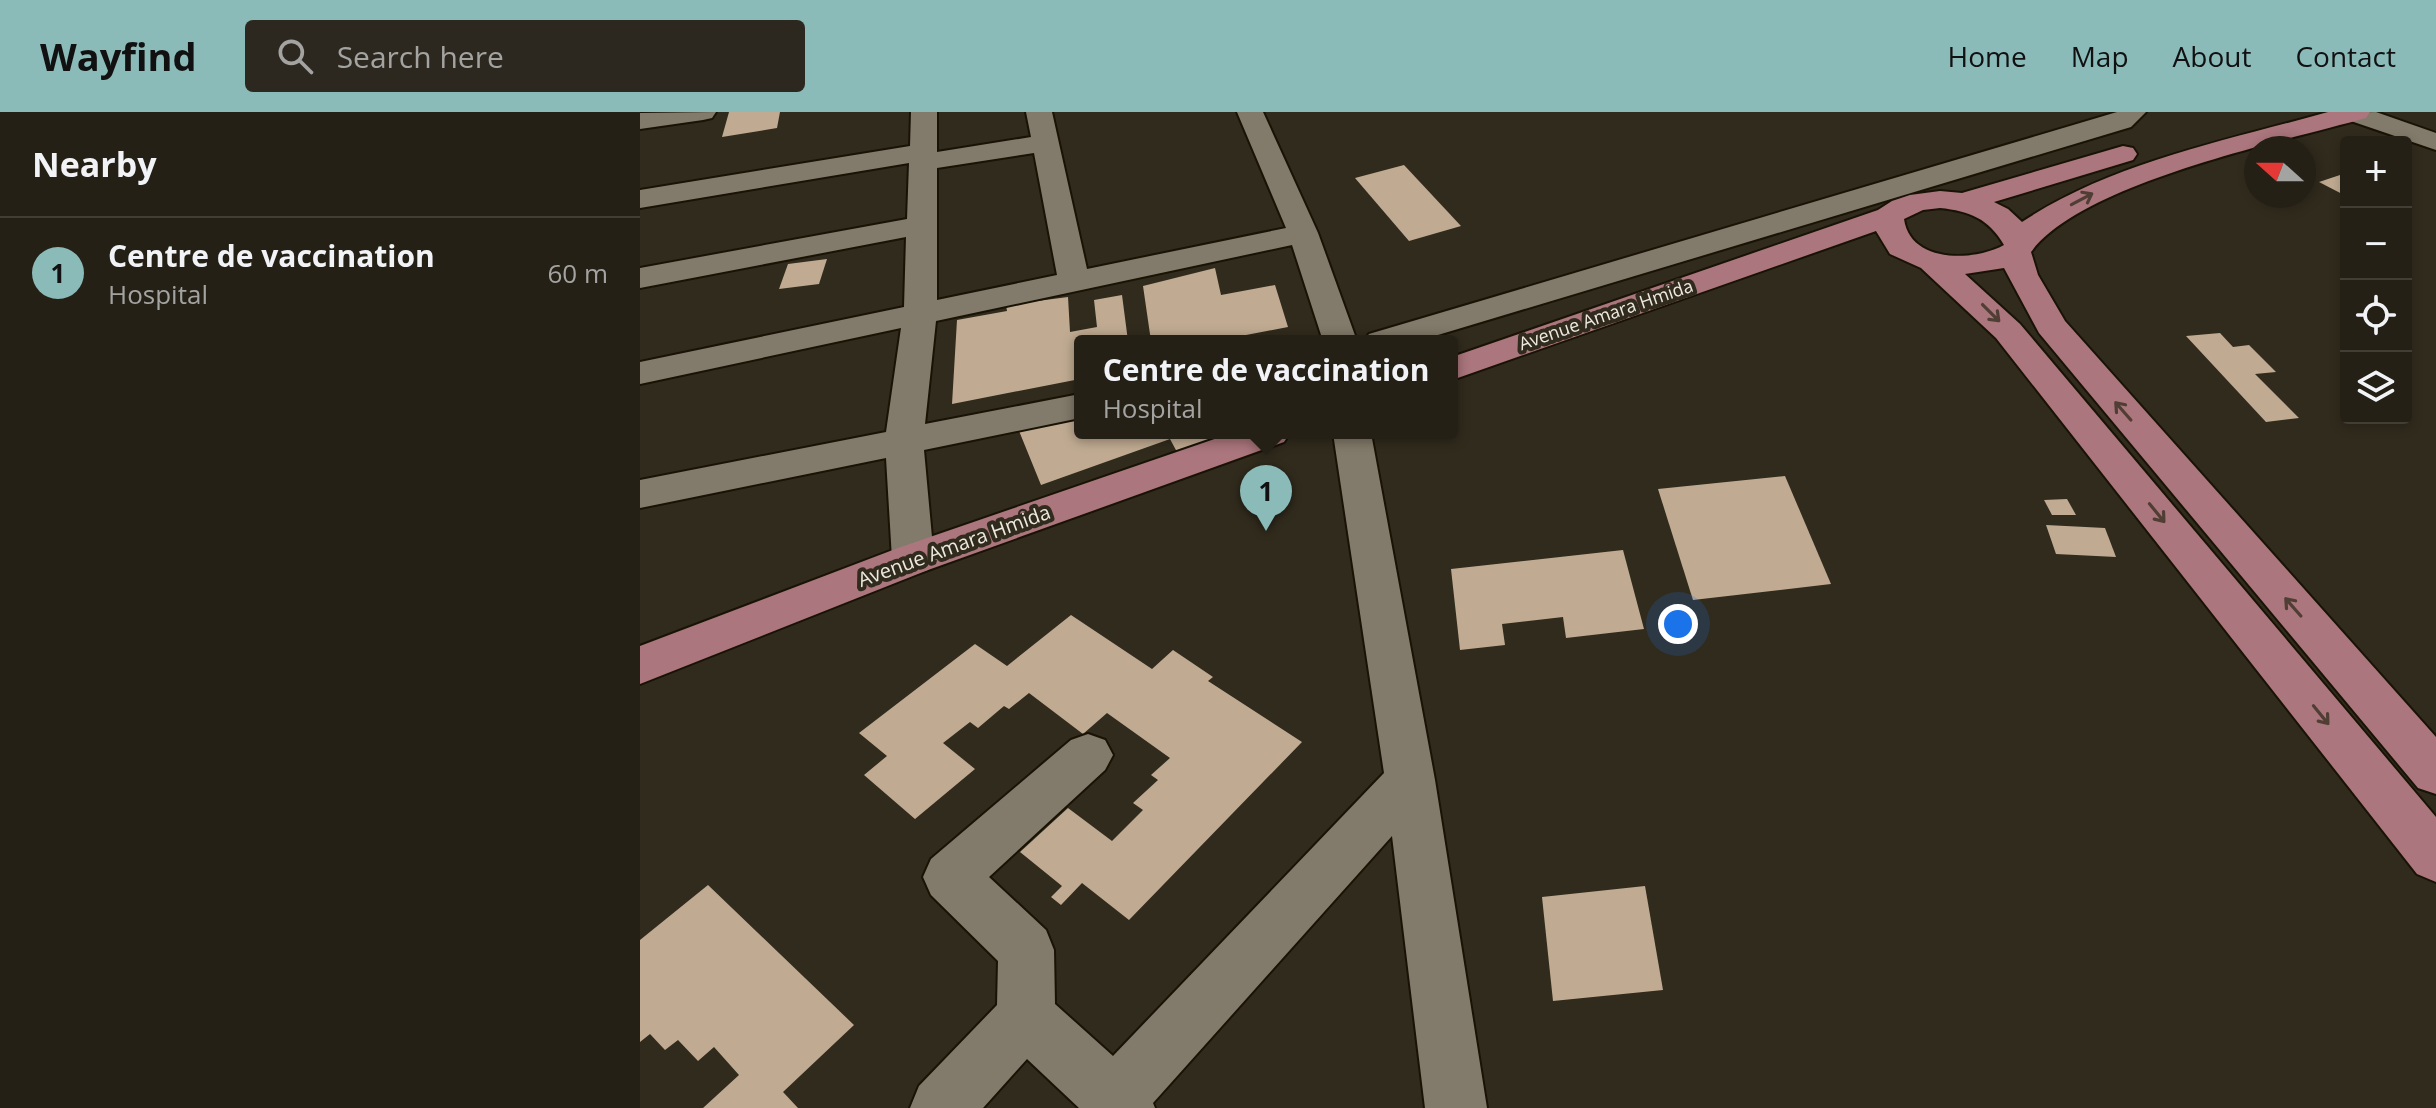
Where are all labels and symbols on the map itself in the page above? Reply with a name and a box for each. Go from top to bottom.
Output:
north arrow [2244,136,2316,208]
one-way arrow [2070,191,2094,207]
street label: Avenue Amara Hmida [1515,273,1696,355]
one-way arrow [1981,304,2001,323]
one-way arrow [2115,401,2133,421]
pin: 1 [1240,465,1292,531]
street label: Avenue Amara Hmida [854,498,1054,593]
one-way arrow [2148,502,2166,523]
one-way arrow [2285,598,2303,618]
your location [1658,604,1698,644]
one-way arrow [2312,704,2330,725]

